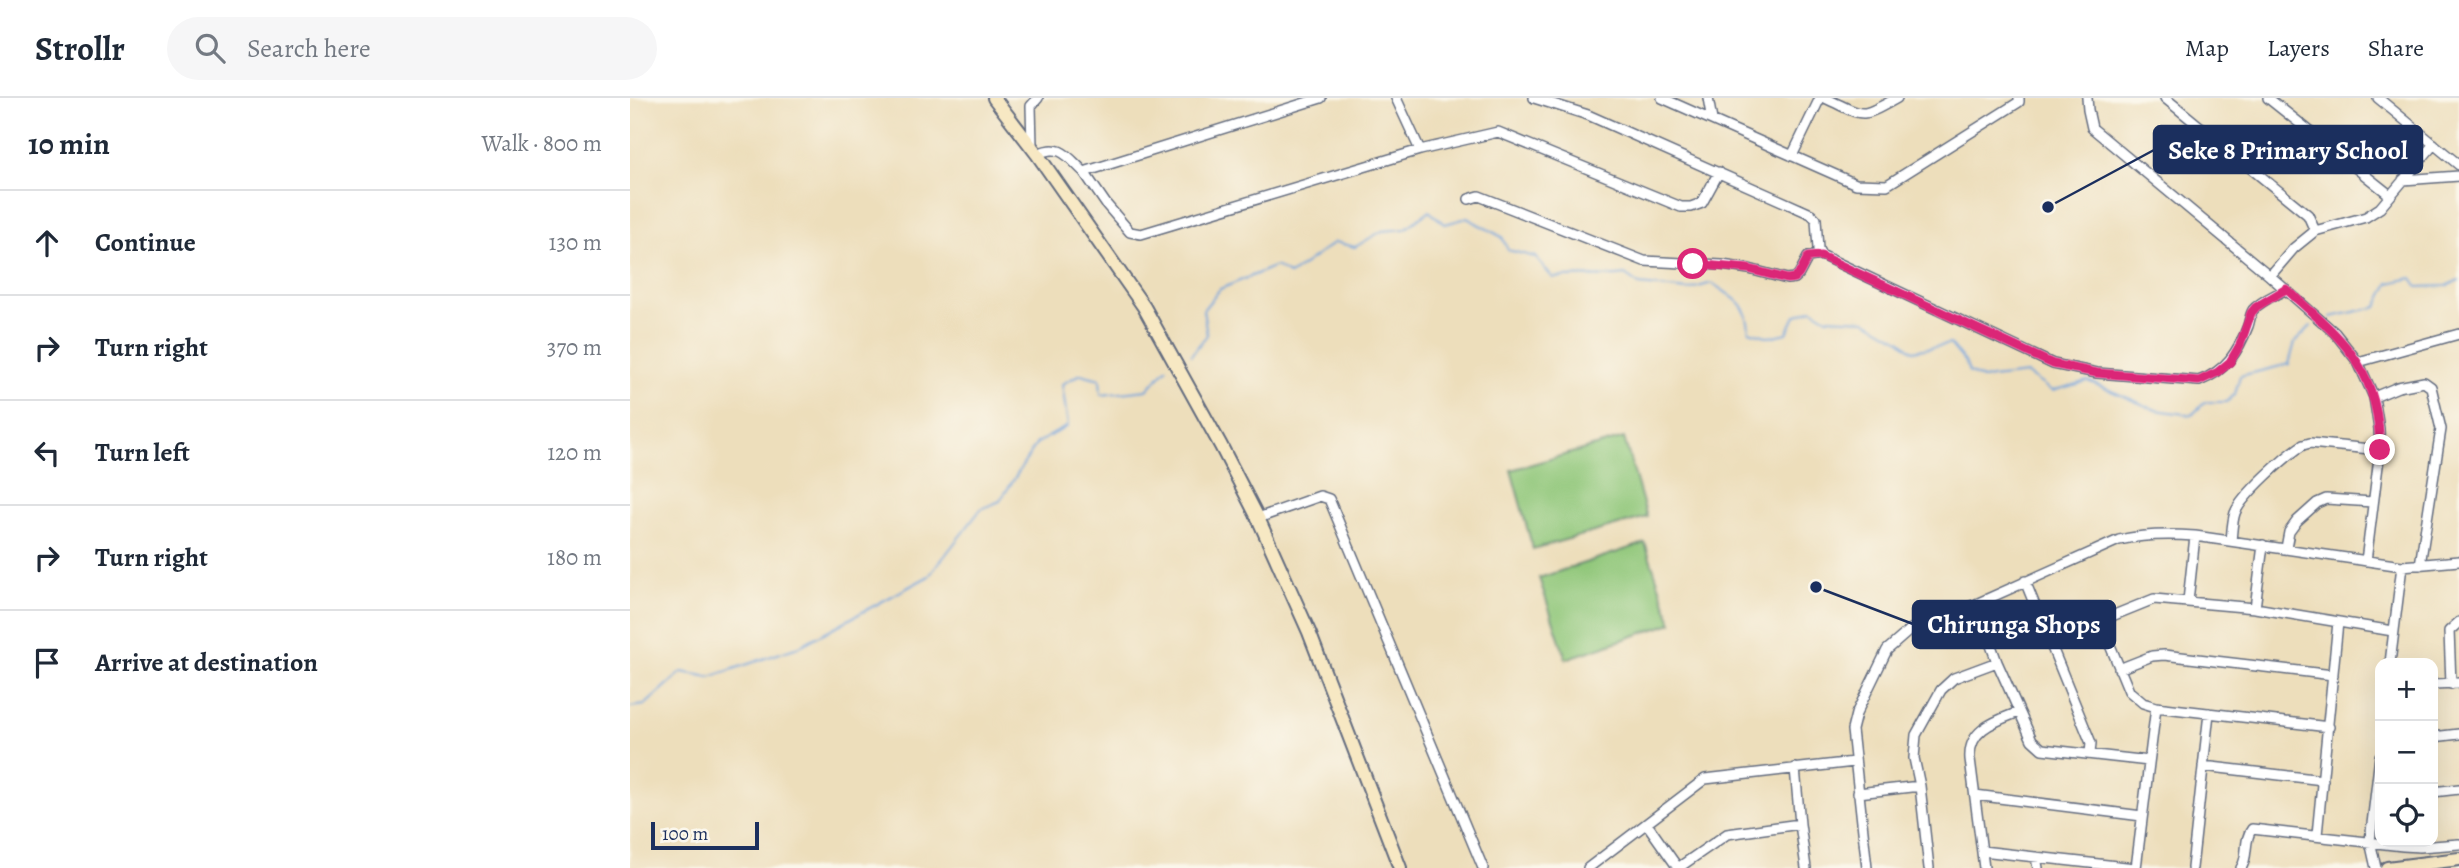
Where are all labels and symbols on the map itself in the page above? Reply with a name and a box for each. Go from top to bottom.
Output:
callout: Seke 8 Primary School [2154,126,2422,173]
text: Seke 8 Primary School [2168,133,2408,168]
route start [1677,248,1708,279]
route end [2364,434,2395,465]
callout: Chirunga Shops [1913,601,2115,648]
text: Chirunga Shops [1927,607,2101,642]
scale bar [651,819,760,851]

